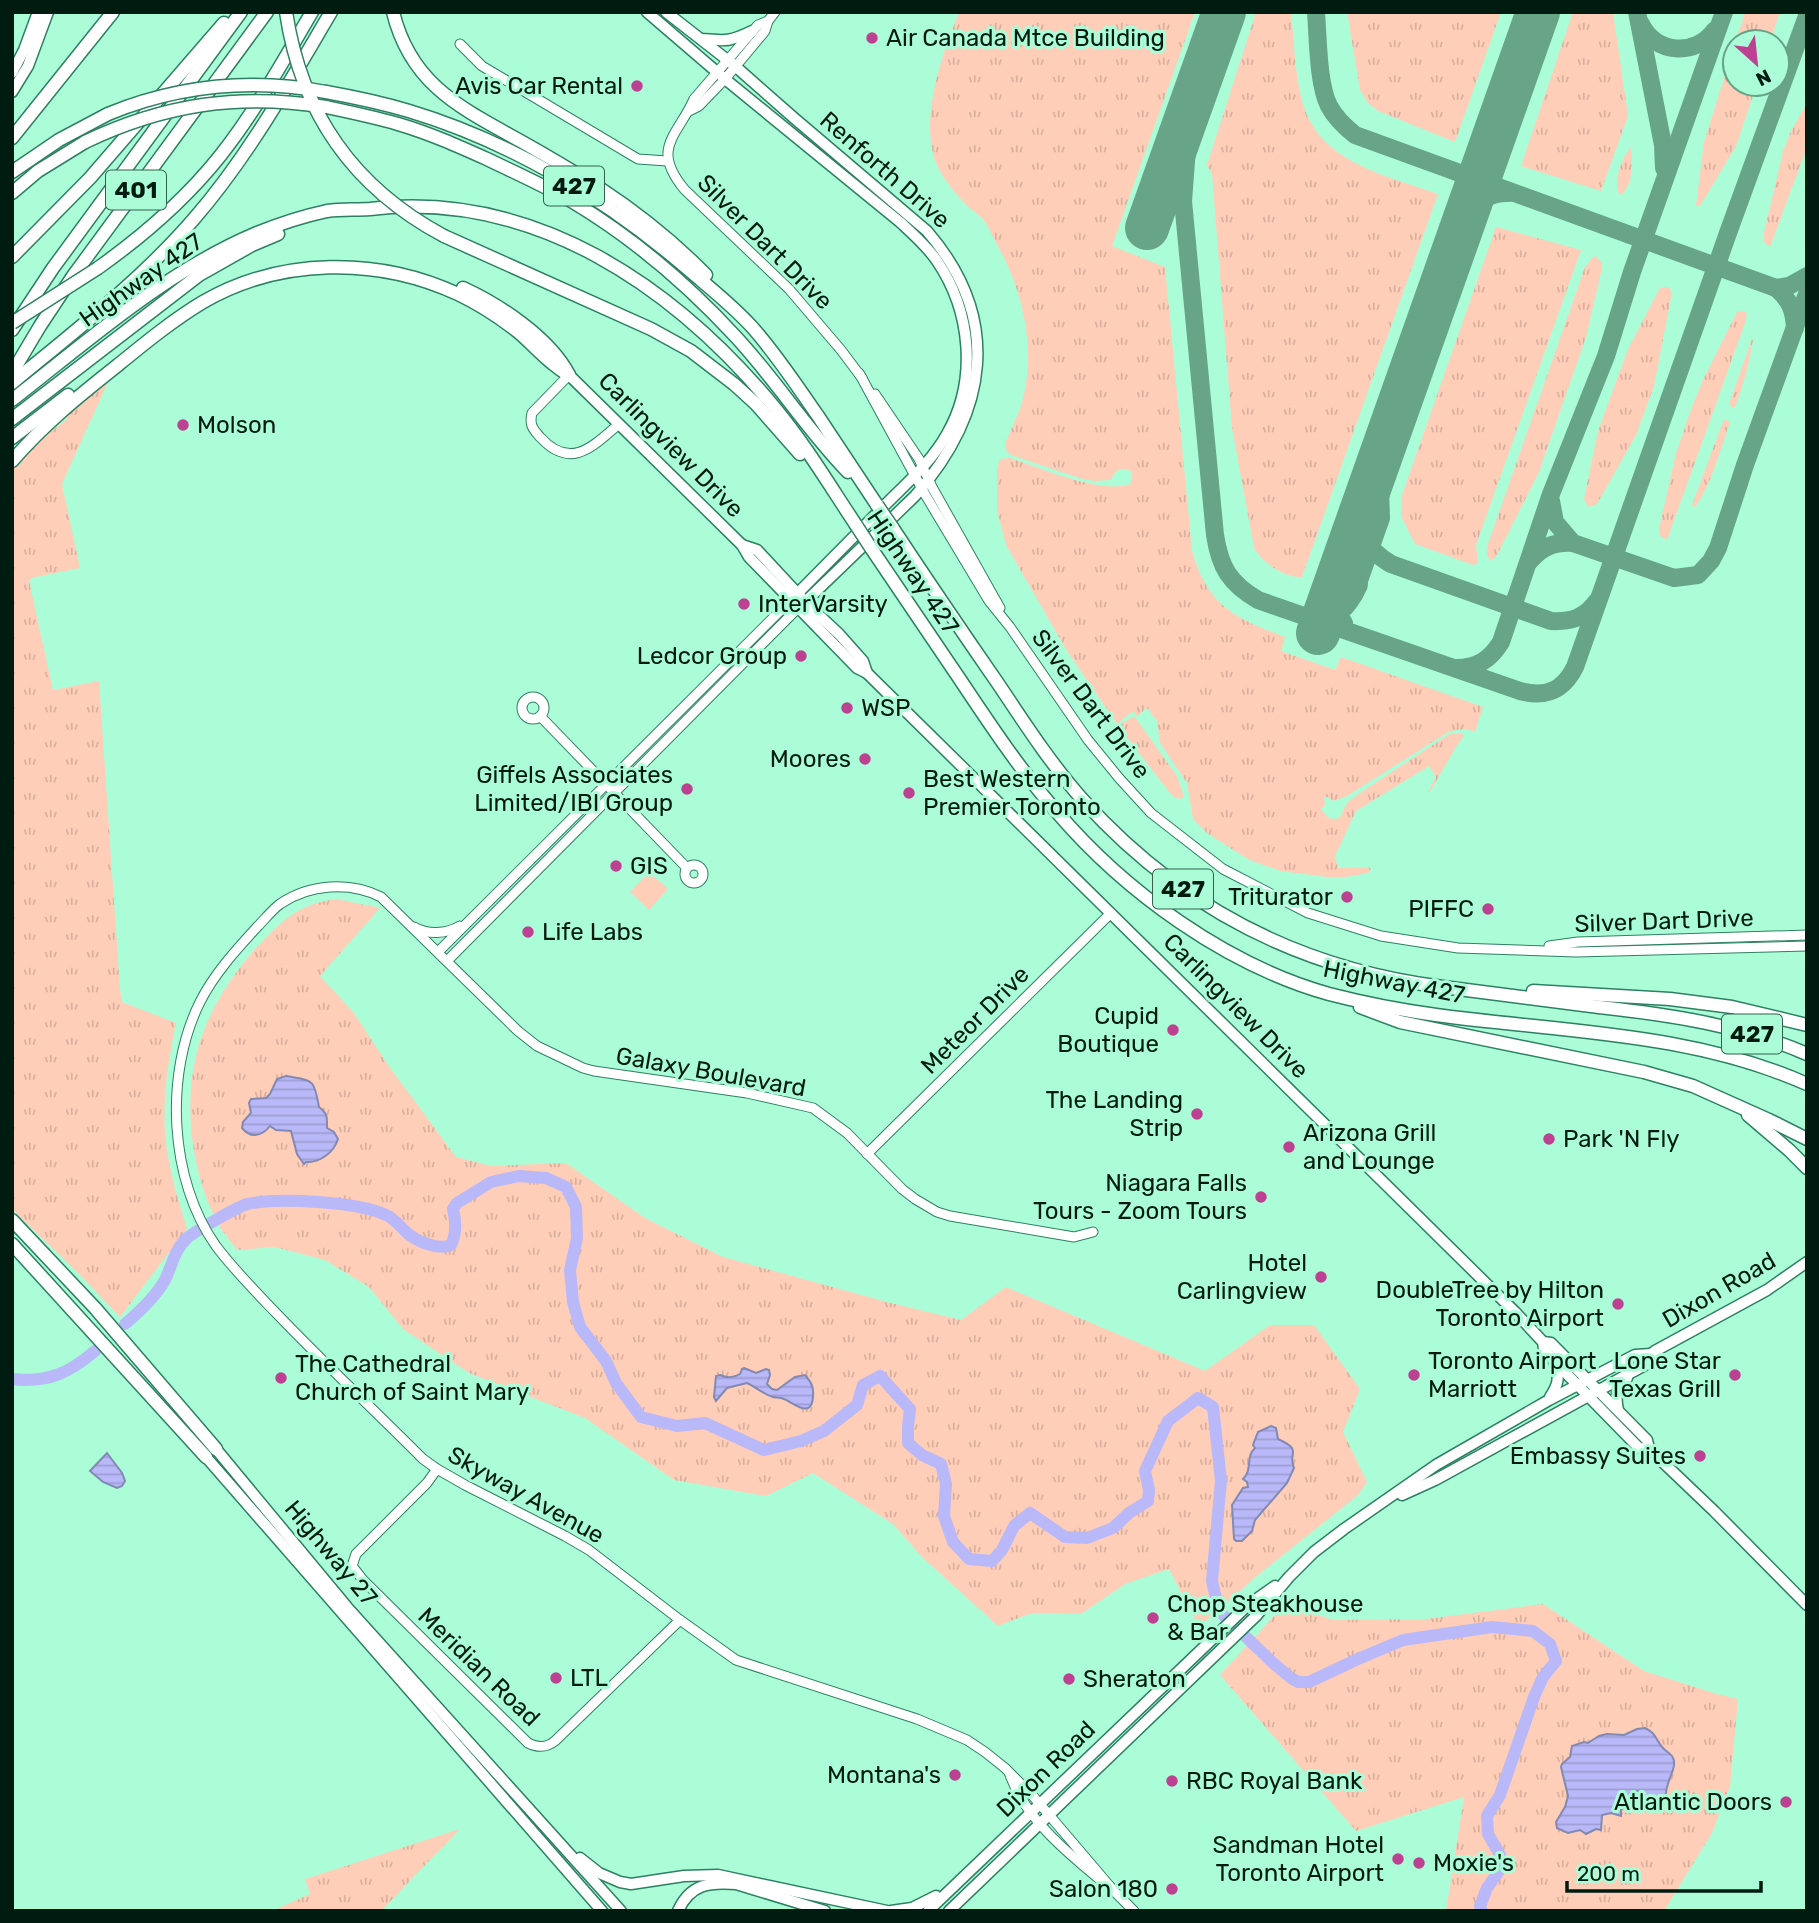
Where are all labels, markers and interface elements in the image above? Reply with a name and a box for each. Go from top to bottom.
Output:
place label: Air Canada Mtce Building [886,24,1165,52]
north arrow [1721,28,1791,98]
marker: Air Canada Mtce Building [864,30,880,46]
text: N [1752,64,1775,91]
place label: Avis Car Rental [455,72,623,100]
marker: Avis Car Rental [629,78,645,94]
street label: Renforth Drive [814,106,956,234]
road number: 427 [544,167,604,206]
street label: Silver Dart Drive [692,169,838,315]
road number: 401 [106,170,166,210]
street label: Highway 427 [74,227,208,333]
street label: Carlingview Drive [593,367,749,523]
place label: Molson [197,411,276,439]
marker: Molson [175,417,191,433]
street label: Highway 427 [861,505,965,639]
place label: InterVarsity [758,590,888,618]
marker: InterVarsity [736,596,752,612]
street label: Silver Dart Drive [1026,624,1156,784]
place label: Ledcor Group [637,642,787,670]
marker: Ledcor Group [793,648,809,664]
place label: WSP [861,694,910,722]
marker: WSP [839,700,855,716]
place label: Moores [770,745,851,773]
marker: Moores [857,751,873,767]
place label: Giffels Associates Limited/IBI Group [474,761,673,817]
place label: Best Western Premier Toronto [923,765,1101,821]
marker: Giffels Associates Limited/IBI Group [679,781,695,797]
marker: Best Western Premier Toronto [901,785,917,801]
place label: GIS [630,852,668,880]
marker: GIS [608,858,624,874]
road number: 427 [1153,870,1213,908]
place label: Triturator [1228,883,1333,911]
marker: Triturator [1339,889,1355,905]
place label: PIFFC [1408,895,1474,923]
marker: PIFFC [1480,901,1496,917]
street label: Silver Dart Drive [1574,904,1754,938]
place label: Life Labs [542,918,643,946]
marker: Life Labs [520,924,536,940]
street label: Carlingview Drive [1158,928,1314,1084]
street label: Highway 427 [1321,955,1467,1009]
street label: Meteor Drive [915,960,1035,1080]
place label: Cupid Boutique [1057,1002,1159,1058]
road number: 427 [1722,1015,1782,1054]
marker: Cupid Boutique [1165,1022,1181,1038]
street label: Galaxy Boulevard [614,1042,808,1102]
place label: The Landing Strip [1045,1086,1183,1142]
marker: The Landing Strip [1189,1106,1205,1122]
place label: Arizona Grill and Lounge [1303,1119,1436,1175]
place label: Park 'N Fly [1563,1125,1679,1153]
marker: Park 'N Fly [1541,1131,1557,1147]
marker: Arizona Grill and Lounge [1281,1139,1297,1155]
place label: Niagara Falls Tours - Zoom Tours [1033,1169,1247,1225]
marker: Niagara Falls Tours - Zoom Tours [1253,1189,1269,1205]
street label: Dixon Road [1657,1246,1781,1334]
place label: Hotel Carlingview [1177,1249,1307,1305]
marker: Hotel Carlingview [1313,1269,1329,1285]
place label: DoubleTree by Hilton Toronto Airport [1376,1276,1604,1332]
marker: DoubleTree by Hilton Toronto Airport [1610,1296,1626,1312]
place label: Toronto Airport Marriott [1428,1347,1596,1403]
place label: Lone Star Texas Grill [1609,1347,1721,1403]
place label: The Cathedral Church of Saint Mary [295,1350,529,1406]
marker: Toronto Airport Marriott [1406,1367,1422,1383]
marker: Lone Star Texas Grill [1727,1367,1743,1383]
marker: The Cathedral Church of Saint Mary [273,1370,289,1386]
street label: Skyway Avenue [443,1440,609,1550]
place label: Embassy Suites [1510,1442,1686,1470]
marker: Embassy Suites [1692,1448,1708,1464]
street label: Highway 27 [279,1495,383,1611]
place label: Chop Steakhouse & Bar [1167,1590,1363,1646]
street label: Meridian Road [412,1602,546,1732]
marker: Chop Steakhouse & Bar [1145,1610,1161,1626]
place label: LTL [570,1664,609,1692]
place label: Sheraton [1083,1665,1186,1693]
marker: LTL [548,1670,564,1686]
marker: Sheraton [1061,1671,1077,1687]
street label: Dixon Road [991,1715,1101,1823]
place label: Montana's [827,1761,941,1789]
marker: Montana's [947,1767,963,1783]
place label: RBC Royal Bank [1186,1767,1363,1795]
marker: RBC Royal Bank [1164,1773,1180,1789]
place label: Atlantic Doors [1614,1788,1772,1816]
marker: Atlantic Doors [1778,1794,1794,1810]
place label: Sandman Hotel Toronto Airport [1213,1831,1384,1887]
place label: Moxie's [1433,1849,1514,1877]
scale bar [1567,1850,1761,1894]
marker: Sandman Hotel Toronto Airport [1390,1851,1406,1867]
marker: Moxie's [1411,1855,1427,1871]
text: 200 m [1577,1861,1640,1886]
place label: Salon 180 [1049,1875,1158,1903]
marker: Salon 180 [1164,1881,1180,1897]

